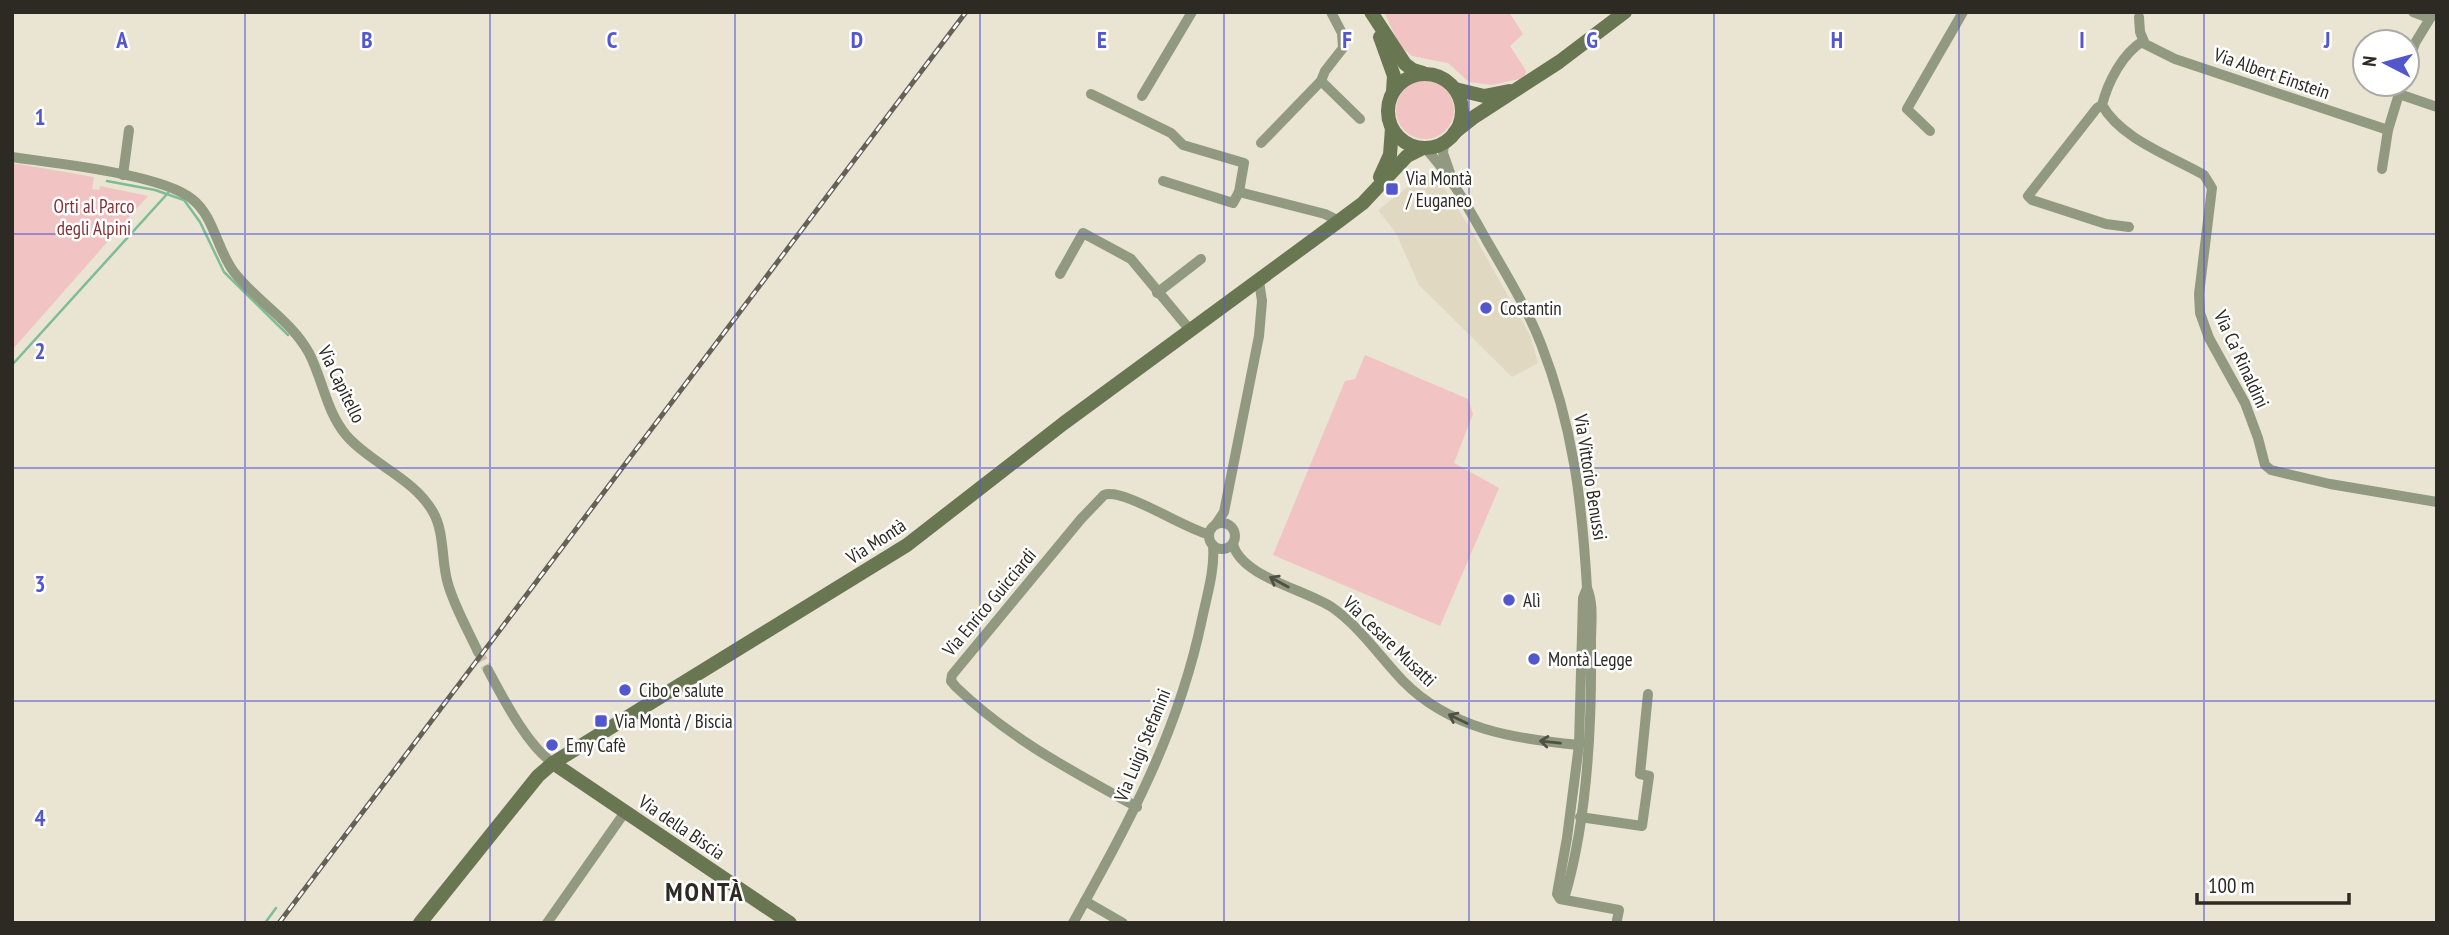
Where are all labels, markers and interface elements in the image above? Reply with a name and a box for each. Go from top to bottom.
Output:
text: A [115,25,128,54]
text: B [361,25,373,54]
text: C [607,25,618,54]
text: D [851,25,863,54]
text: E [1097,25,1107,54]
text: F [1342,25,1352,54]
text: G [1586,25,1598,54]
text: H [1831,25,1843,54]
text: I [2079,25,2085,54]
text: J [2323,25,2330,54]
north arrow [2351,28,2421,98]
street label: Via Albert Einstein [2210,42,2333,104]
text: N [2357,55,2382,68]
text: 1 [35,102,46,131]
place label: Via Montà / Euganeo [1405,166,1472,212]
marker: Via Montà / Euganeo [1384,181,1400,197]
park label: Orti al Parco degli Alpini [53,194,135,240]
place label: Costantin [1500,296,1562,320]
marker: Costantin [1478,300,1494,316]
street label: Via Ca' Rinaldini [2209,305,2275,412]
text: 2 [35,336,46,365]
street label: Via Capitello [313,341,371,427]
street label: Via Vittorio Benussi [1569,411,1613,542]
street label: Via Montà [841,513,910,570]
street label: Via Enrico Guicciardi [936,543,1041,662]
text: 3 [35,569,46,598]
one-way arrow [1270,575,1290,589]
place label: Alì [1523,588,1541,612]
street label: Via Cesare Musatti [1338,590,1442,692]
marker: Alì [1501,592,1517,608]
place label: Montà Legge [1548,647,1633,671]
marker: Montà Legge [1526,651,1542,667]
place label: Cibo e salute [639,678,724,702]
marker: Cibo e salute [617,682,633,698]
street label: Via Luigi Stefanini [1108,685,1175,806]
place label: Via Montà / Biscia [614,709,733,733]
one-way arrow [1448,711,1469,725]
marker: Via Montà / Biscia [593,713,609,729]
place label: Emy Cafè [566,733,626,757]
one-way arrow [1540,736,1562,749]
marker: Emy Cafè [544,737,560,753]
street label: Via della Biscia [633,789,730,865]
text: 4 [35,803,46,832]
scale bar [2197,862,2349,906]
text: 100 m [2208,872,2254,899]
district label: MONTÀ [665,875,745,908]

